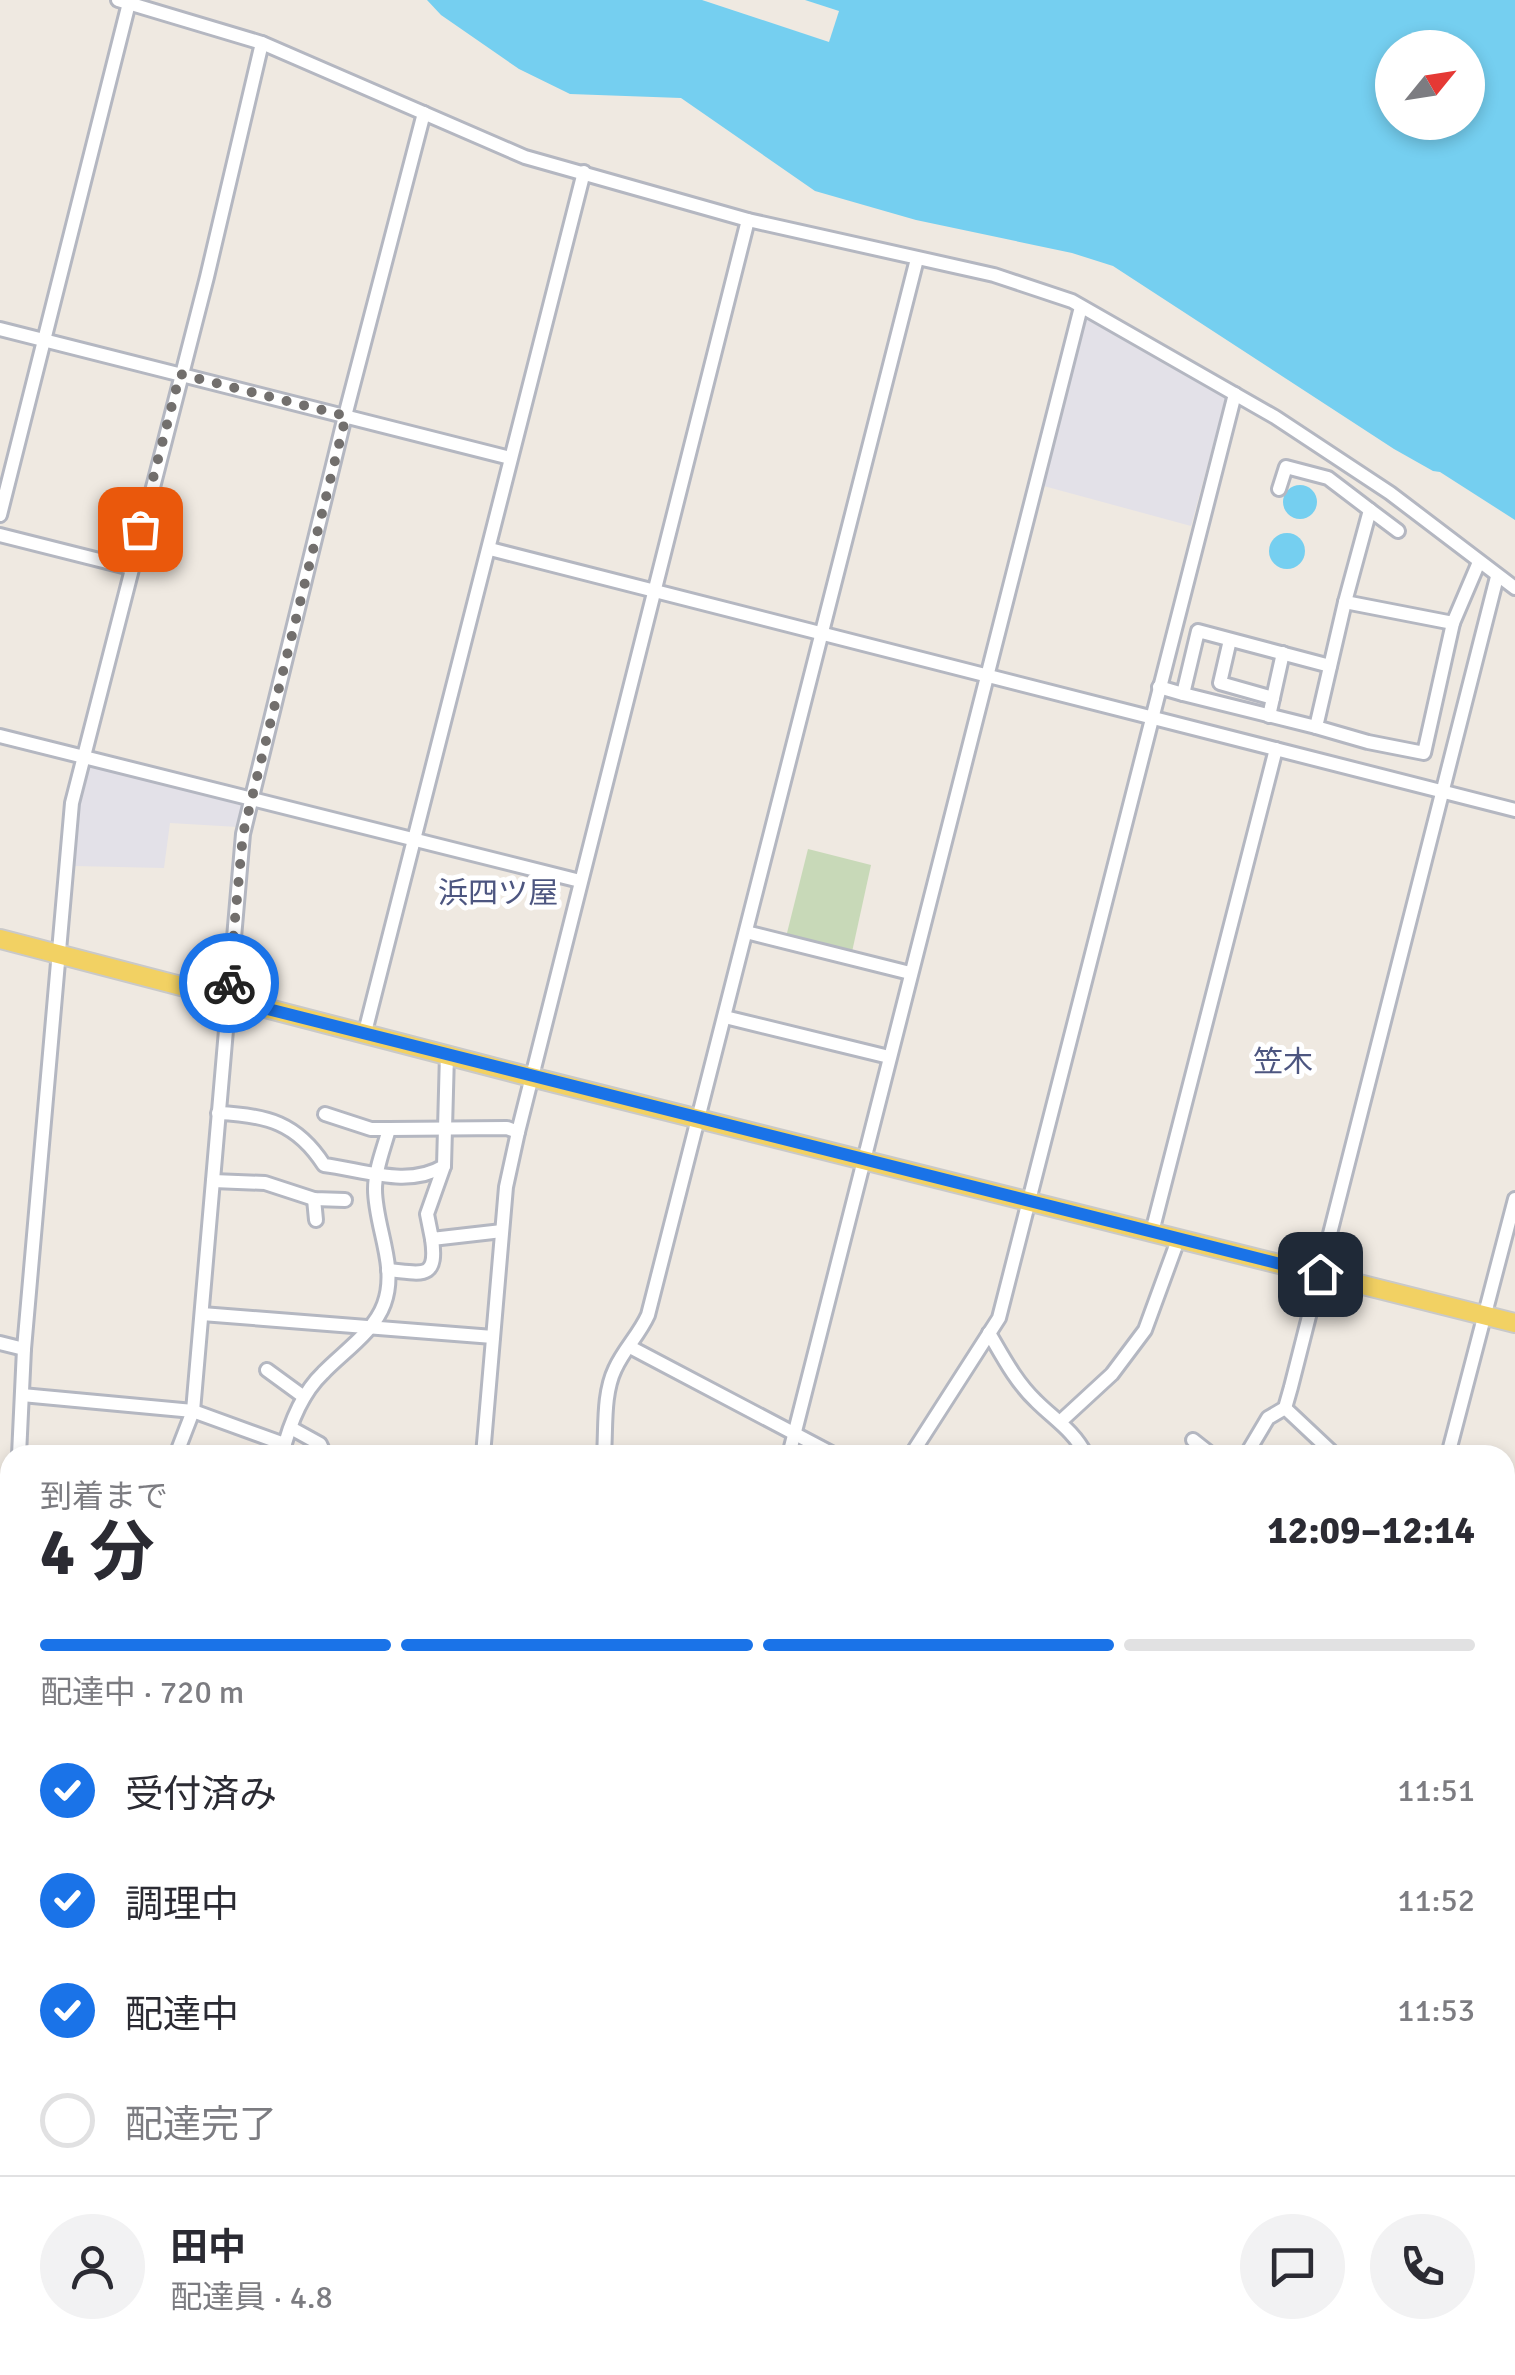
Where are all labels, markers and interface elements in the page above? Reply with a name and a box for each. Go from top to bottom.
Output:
north arrow [1375,30,1485,140]
map controls [1375,30,1485,140]
pin [98,487,183,572]
icon: bag [113,502,168,557]
district label: 浜四ツ屋 [438,875,558,912]
courier [179,933,279,1033]
icon: bike [202,956,257,1011]
district label: 笠木 [1253,1044,1313,1081]
pin [1278,1232,1363,1317]
icon: home [1293,1247,1348,1302]
text: 到着まで [40,1477,168,1516]
text: 12:09–12:14 [1267,1507,1475,1554]
text: 4 分 [40,1513,154,1593]
text: 配達中 · 720 m [40,1673,244,1712]
icon: check [40,1763,95,1818]
text: 受付済み [125,1771,277,1818]
text: 11:51 [1397,1771,1475,1810]
icon: check [40,1873,95,1928]
text: 調理中 [125,1881,239,1928]
text: 11:52 [1397,1881,1475,1920]
icon: check [40,1983,95,2038]
text: 配達中 [125,1991,239,2038]
text: 11:53 [1397,1991,1475,2030]
text: 配達完了 [125,2101,277,2148]
button: person [40,2214,145,2319]
button: chat [1240,2214,1345,2319]
button: phone [1370,2214,1475,2319]
text: 田中 [170,2224,246,2271]
text: 配達員 · 4.8 [170,2278,333,2317]

